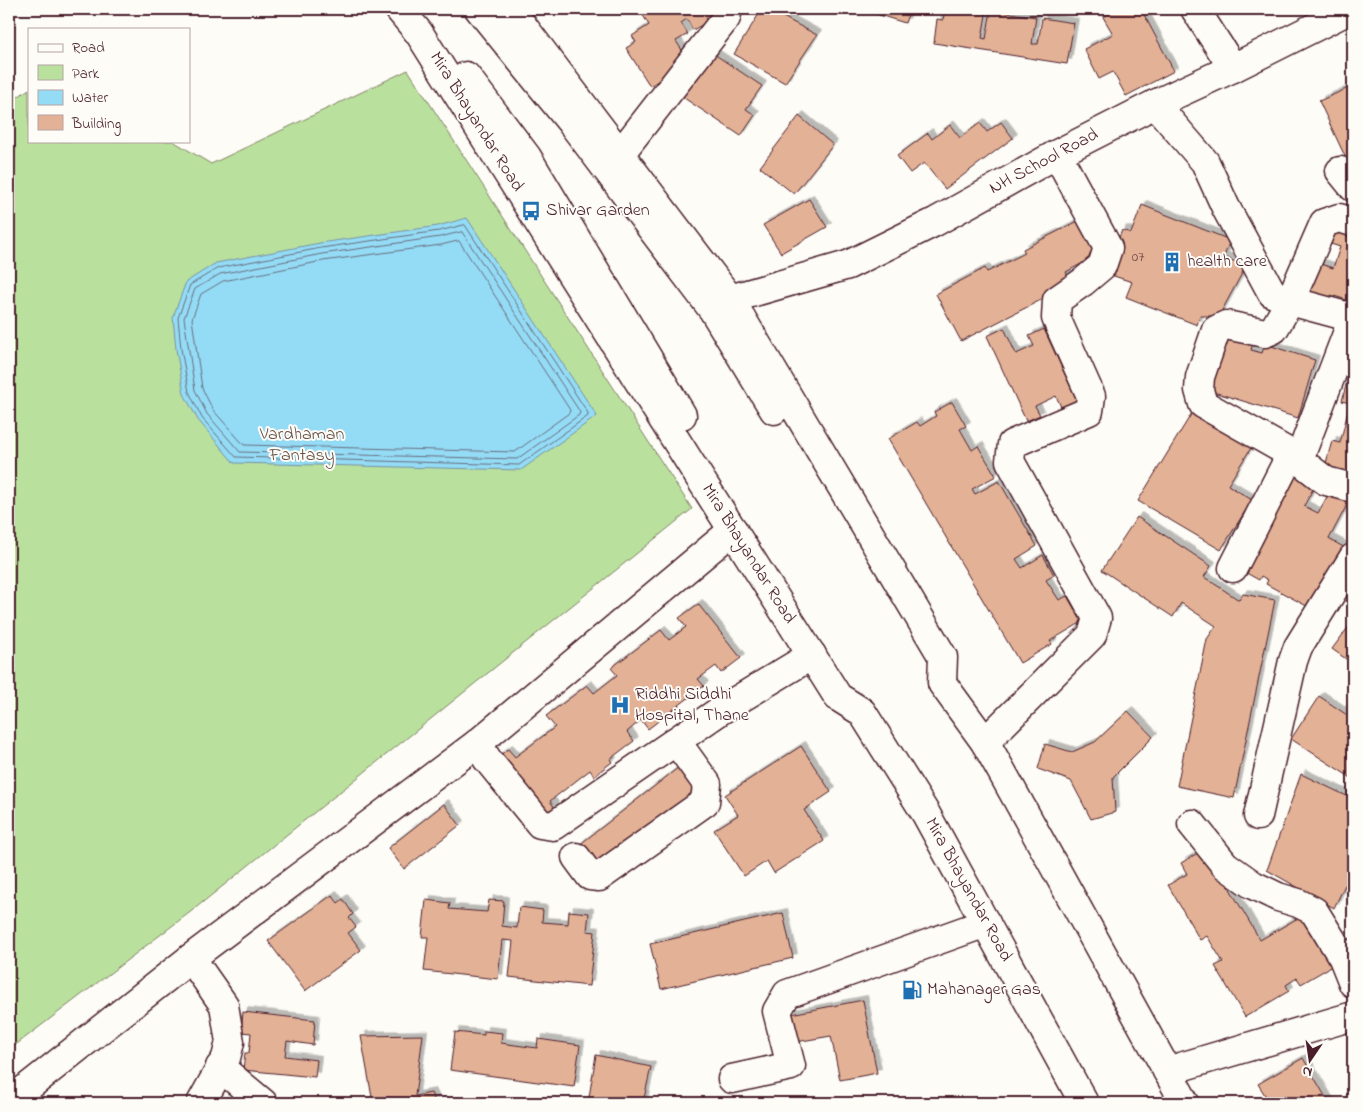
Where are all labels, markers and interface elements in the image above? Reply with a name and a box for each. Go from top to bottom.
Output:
legend [28,28,190,142]
text: Road [72,37,105,59]
street label: Mira Bhayandar Road [422,47,530,197]
text: Park [72,63,100,85]
text: Water [72,87,108,109]
text: Building [71,113,121,136]
street label: NH School Road [985,122,1103,202]
place label: Shivar Garden [546,198,650,224]
bus stop icon: Shivar Garden [520,200,542,222]
house number: 07 [1132,246,1144,268]
place label: health care [1187,249,1268,275]
building icon: health care [1161,251,1183,273]
park label: Vardhaman Fantasy [259,422,344,469]
street label: Mira Bhayandar Road [694,479,802,629]
place label: Riddhi Siddhi Hospital, Thane [635,682,750,729]
hospital icon: Riddhi Siddhi Hospital, Thane [609,694,631,716]
street label: Mira Bhayandar Road [918,813,1018,967]
place label: Mahanager Gas [927,977,1041,1004]
fuel station icon: Mahanager Gas [901,979,923,1001]
north arrow [1284,1034,1334,1084]
text: N [1300,1060,1314,1082]

